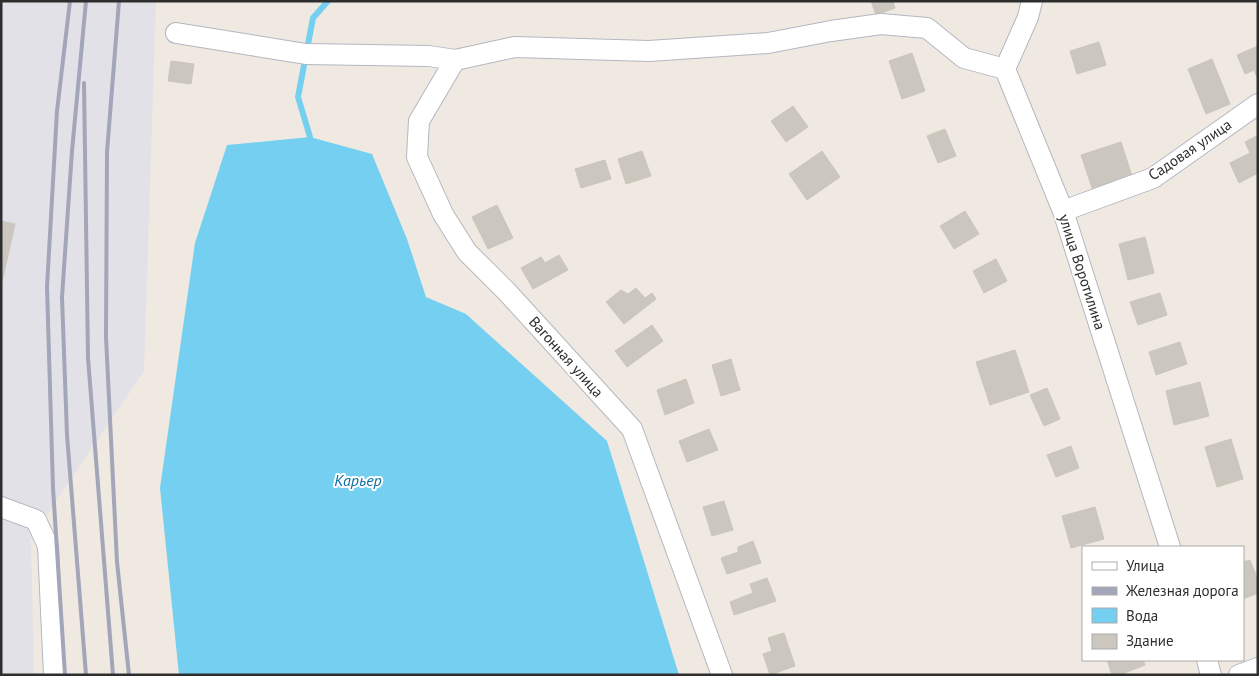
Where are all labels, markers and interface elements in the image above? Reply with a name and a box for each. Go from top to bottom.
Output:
street label: Садовая улица [1144,115,1235,184]
street label: улица Воротилина [1055,212,1110,332]
street label: Вагонная улица [525,312,608,401]
water label: Карьер [334,470,382,490]
legend [1082,546,1244,661]
text: Улица [1126,556,1164,575]
text: Железная дорога [1125,581,1239,600]
text: Вода [1126,606,1158,625]
text: Здание [1126,631,1174,650]

